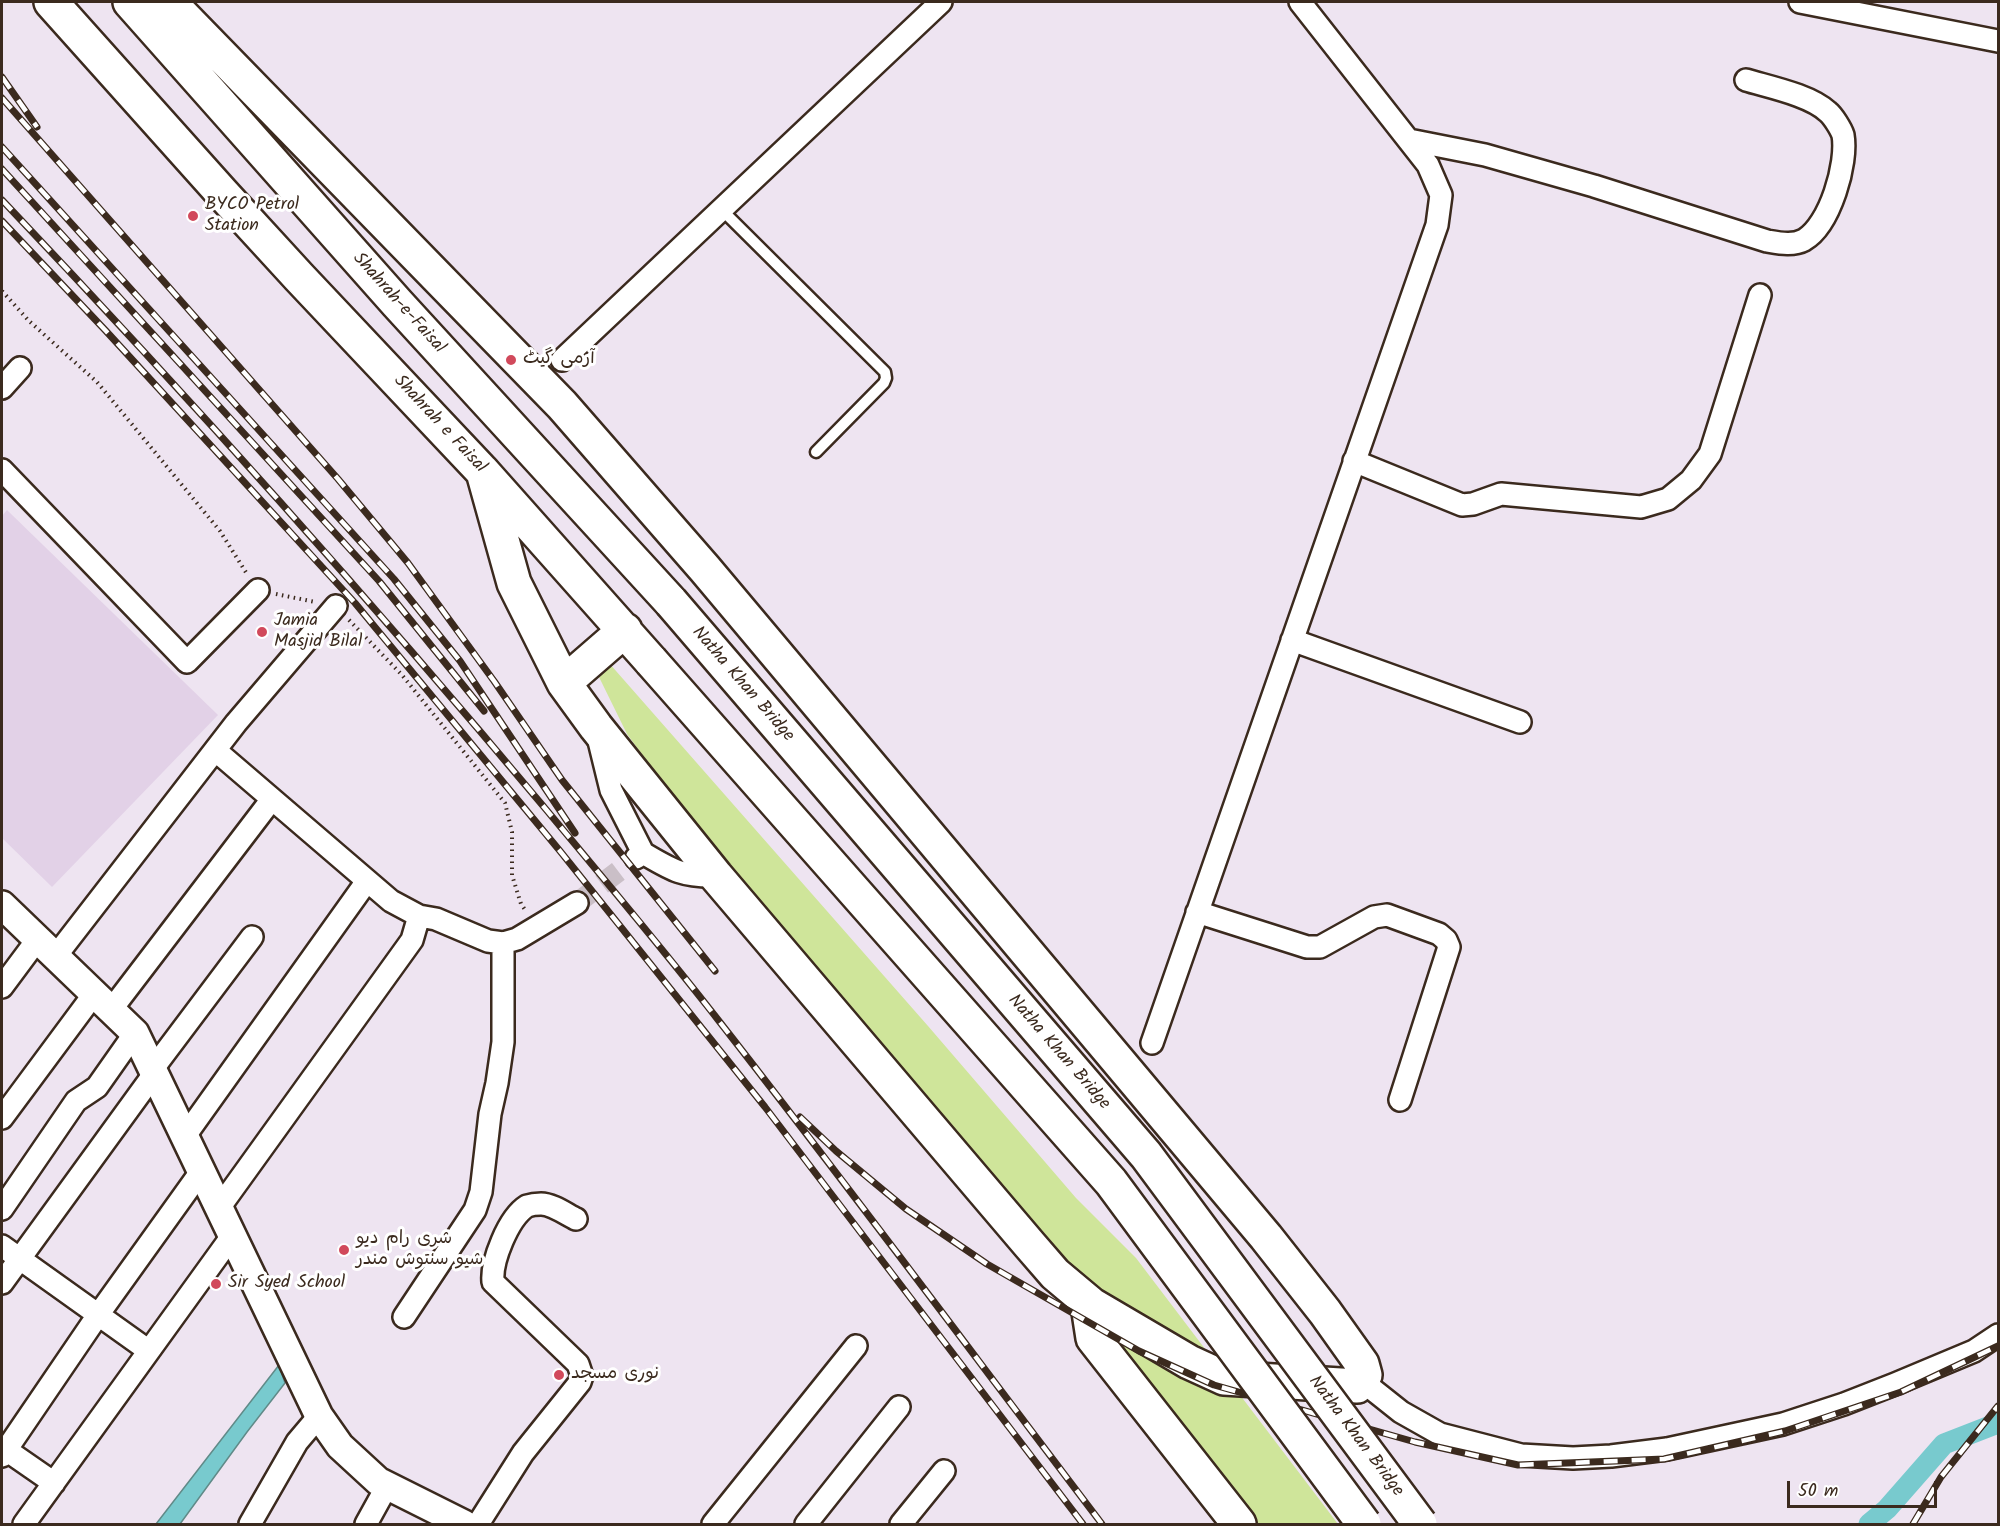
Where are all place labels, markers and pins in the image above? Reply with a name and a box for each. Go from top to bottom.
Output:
place label: BYCO Petrol Station [205,195,299,238]
marker: BYCO Petrol Station [186,209,200,223]
place label: آرمی گیٹ [523,349,595,371]
marker: آرمی گیٹ [504,353,518,367]
place label: Jamia Masjid Bilal [274,611,362,654]
marker: Jamia Masjid Bilal [255,625,269,639]
place label: شری رام دیو شیو سنتوش مندر [356,1229,483,1272]
marker: شری رام دیو شیو سنتوش مندر [337,1243,351,1257]
place label: Sir Syed School [228,1273,345,1295]
marker: Sir Syed School [209,1277,223,1291]
place label: نوری مسجد [571,1364,659,1386]
marker: نوری مسجد [552,1368,566,1382]

